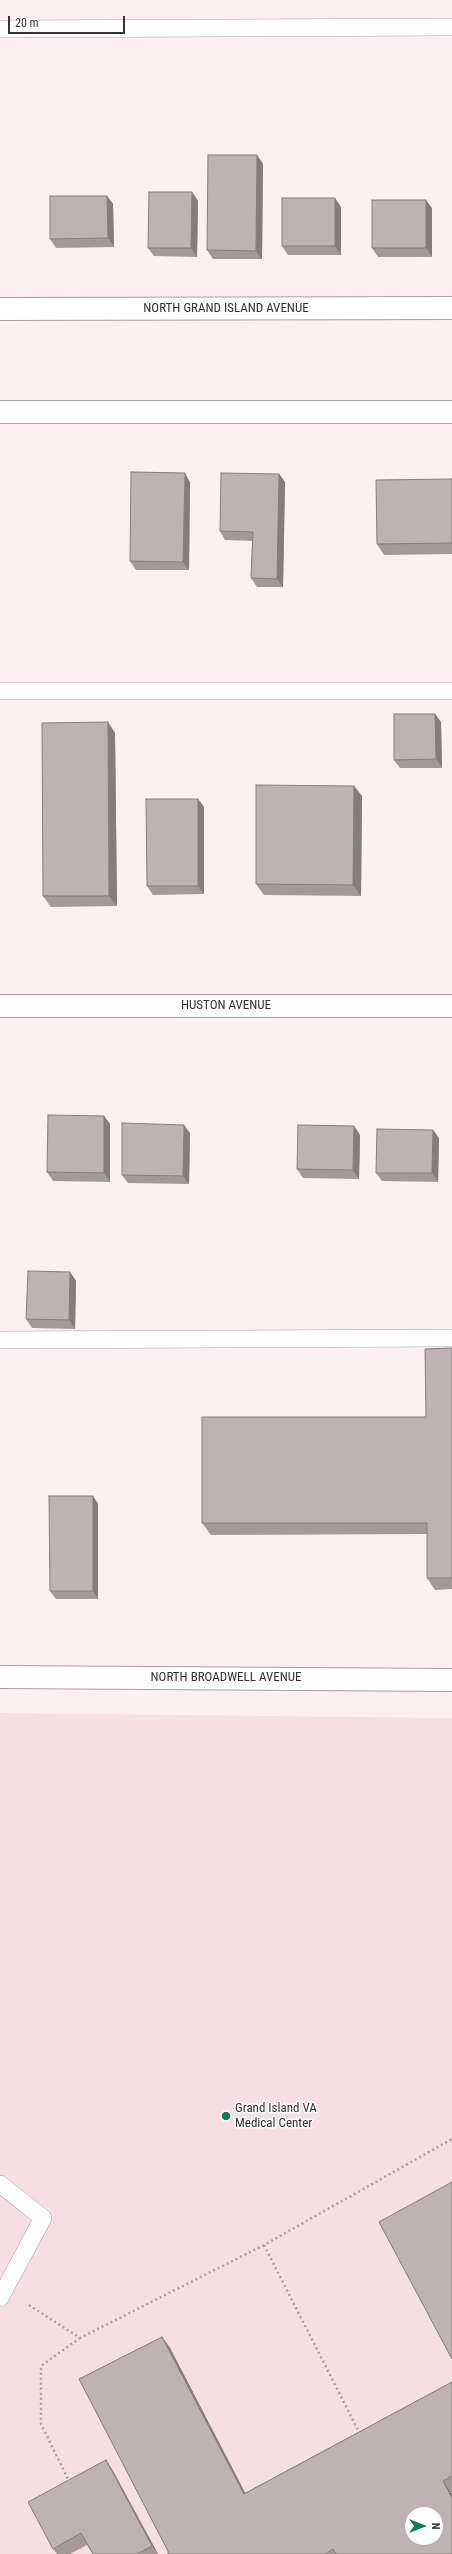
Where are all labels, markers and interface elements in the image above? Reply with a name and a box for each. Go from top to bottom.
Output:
scale bar [10,8,127,34]
text: 20 m [15,16,39,30]
street label: NORTH GRAND ISLAND AVENUE [143,301,309,317]
street label: HUSTON AVENUE [181,998,271,1014]
street label: NORTH BROADWELL AVENUE [151,1670,301,1686]
place label: Grand Island VA Medical Center [235,2101,317,2132]
marker: Grand Island VA Medical Center [220,2110,232,2122]
north arrow [404,2506,444,2546]
text: N [429,2523,442,2529]

